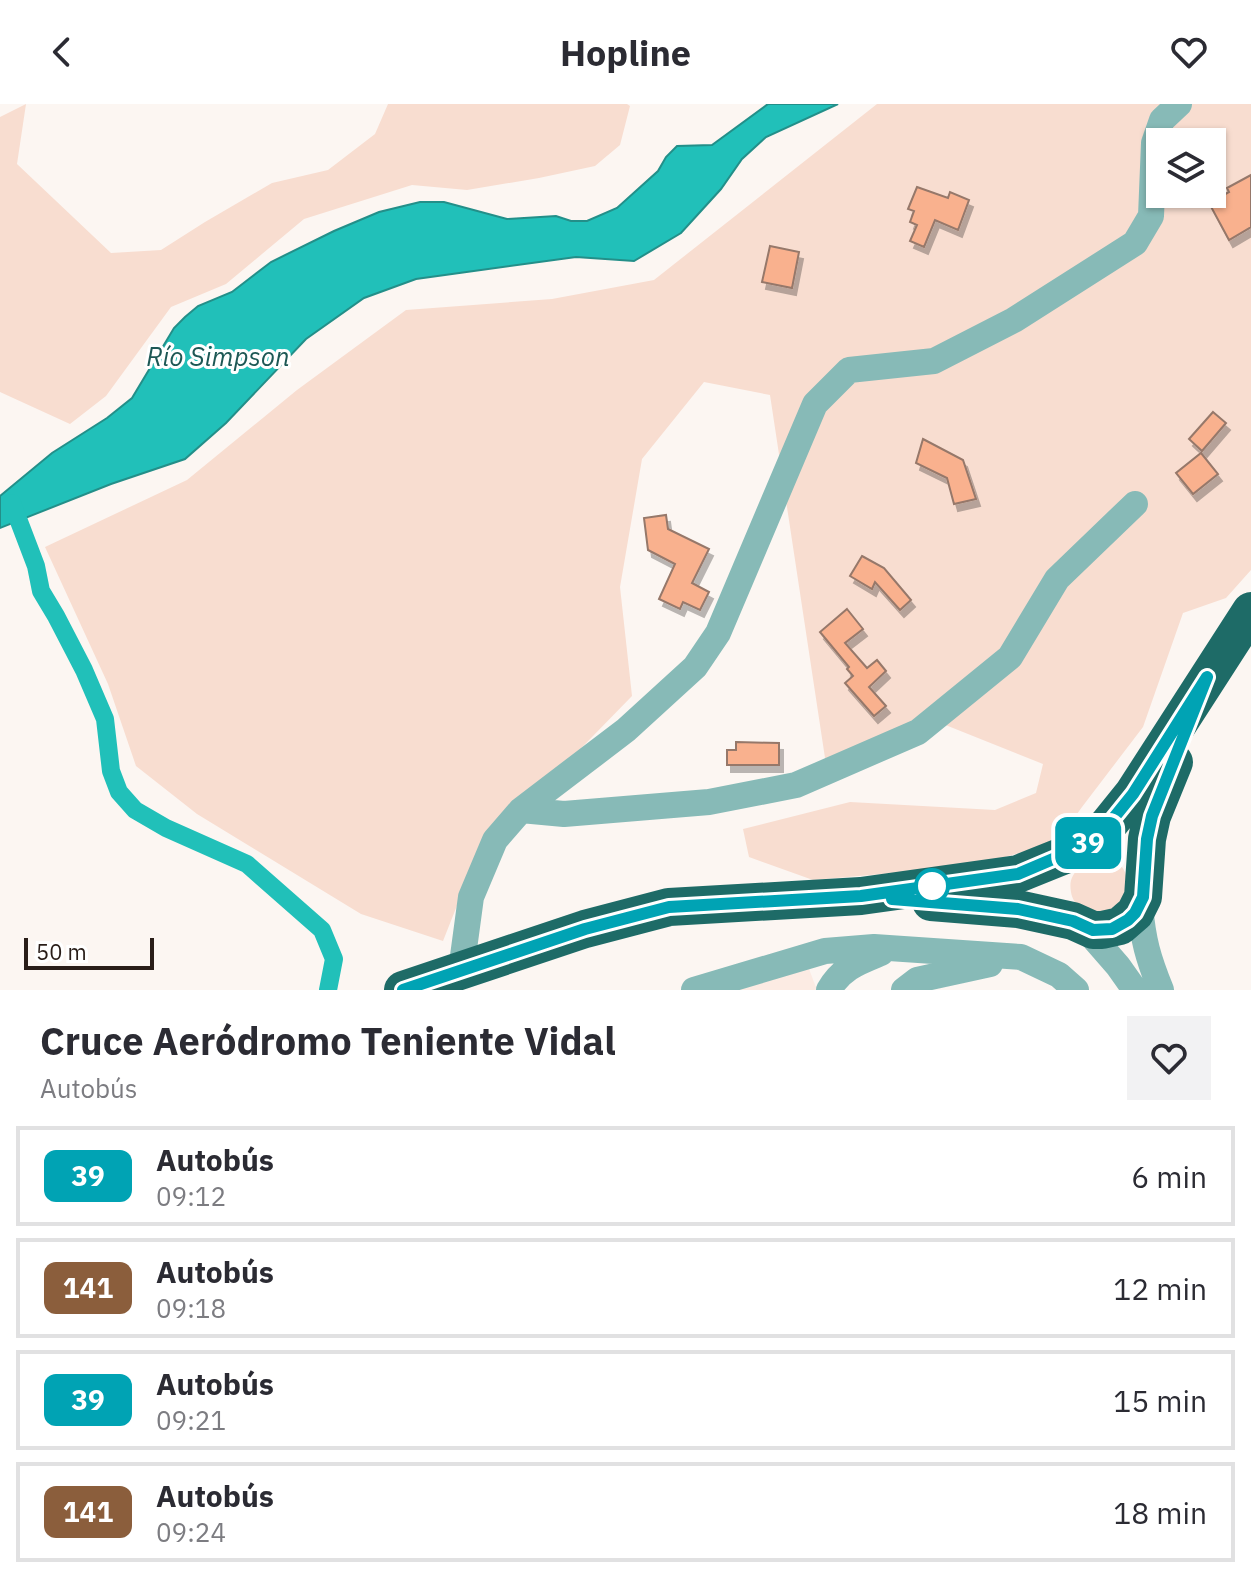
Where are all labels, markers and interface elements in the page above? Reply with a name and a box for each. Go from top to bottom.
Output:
text: Hopline [560,29,691,76]
icon: back [40,30,84,74]
icon: heart [1167,30,1211,74]
map controls [1146,128,1226,208]
button: layers [1146,128,1226,208]
water label: Río Simpson [146,339,290,373]
line badge: 39 [1052,817,1124,869]
text: 39 [1071,824,1105,861]
unlabelled marker [915,869,949,903]
scale bar [24,934,154,970]
text: 50 m [36,937,87,966]
text: Cruce Aeródromo Teniente Vidal [40,1016,616,1065]
button: heart [1127,1016,1211,1100]
text: Autobús [40,1071,138,1105]
text: Autobús [156,1140,274,1179]
text: 39 [71,1157,105,1194]
text: 6 min [1131,1157,1207,1196]
text: 09:12 [156,1179,226,1213]
text: Autobús [156,1252,274,1291]
text: 141 [63,1269,113,1306]
text: 12 min [1113,1269,1207,1308]
text: 09:18 [156,1291,226,1325]
text: Autobús [156,1364,274,1403]
text: 39 [71,1381,105,1418]
text: 15 min [1113,1381,1207,1420]
text: 09:21 [156,1403,226,1437]
text: Autobús [156,1476,274,1515]
text: 141 [63,1493,113,1530]
text: 18 min [1113,1493,1207,1532]
text: 09:24 [156,1515,226,1549]

